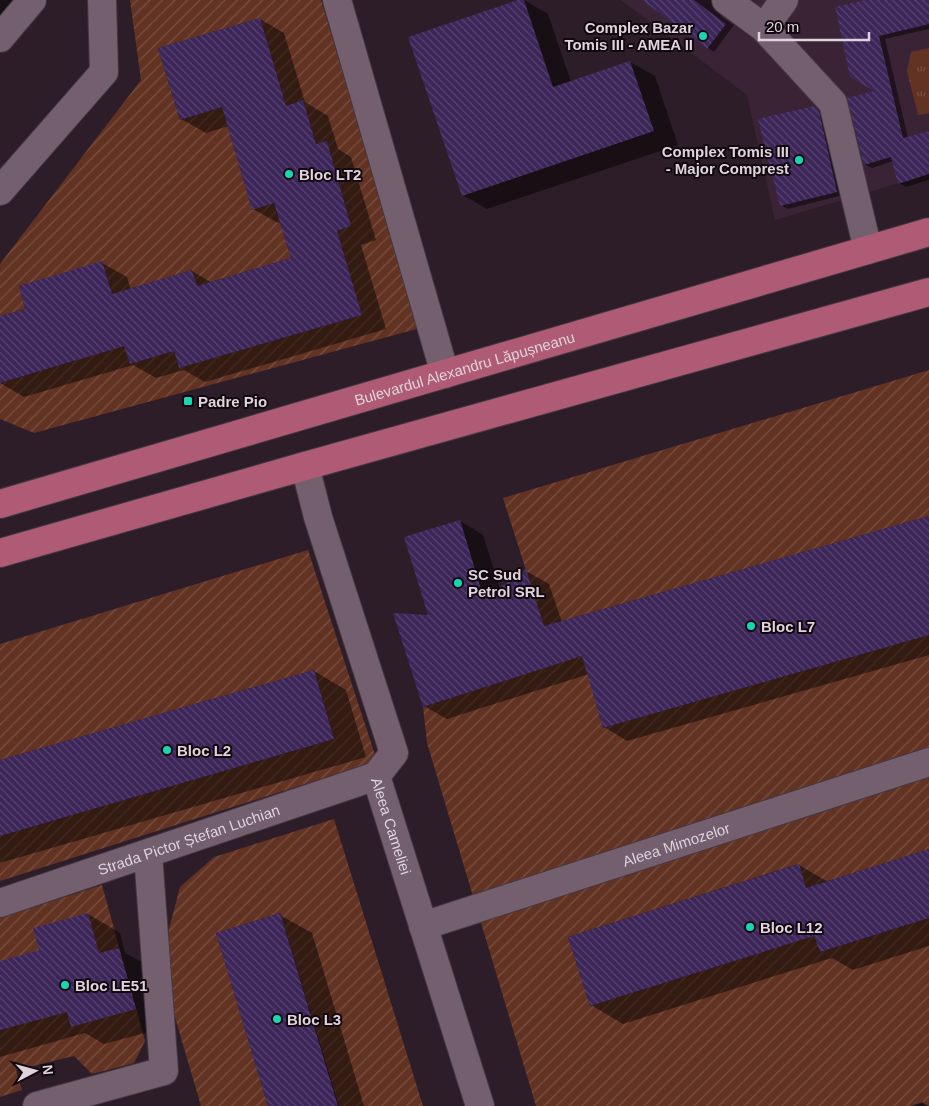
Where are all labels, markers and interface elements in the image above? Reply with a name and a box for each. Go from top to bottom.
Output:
scale bar [759,10,869,42]
text: 20 m [766,18,799,35]
place label: Complex Bazar Tomis III - AMEA II [564,19,693,53]
marker: Complex Bazar Tomis III - AMEA II [697,30,709,42]
place label: Complex Tomis III - Major Comprest [662,143,789,177]
marker: Complex Tomis III - Major Comprest [793,154,805,166]
place label: Bloc LT2 [299,166,361,183]
marker: Bloc LT2 [283,168,295,180]
street label: Bulevardul Alexandru Lăpușneanu [352,328,577,408]
place label: Padre Pio [198,393,267,410]
marker: Padre Pio [182,395,194,407]
place label: SC Sud Petrol SRL [468,566,545,600]
marker: SC Sud Petrol SRL [452,577,464,589]
place label: Bloc L7 [761,618,815,635]
marker: Bloc L7 [745,620,757,632]
place label: Bloc L2 [177,742,231,759]
marker: Bloc L2 [161,744,173,756]
street label: Aleea Cameliei [368,775,415,877]
street label: Strada Pictor Ștefan Luchian [95,801,282,878]
street label: Aleea Mimozelor [620,819,732,869]
place label: Bloc L12 [760,919,823,936]
marker: Bloc L12 [744,921,756,933]
place label: Bloc LE51 [75,977,148,994]
marker: Bloc LE51 [59,979,71,991]
place label: Bloc L3 [287,1011,341,1028]
marker: Bloc L3 [271,1013,283,1025]
north arrow [10,1046,60,1096]
text: N [39,1064,56,1076]

